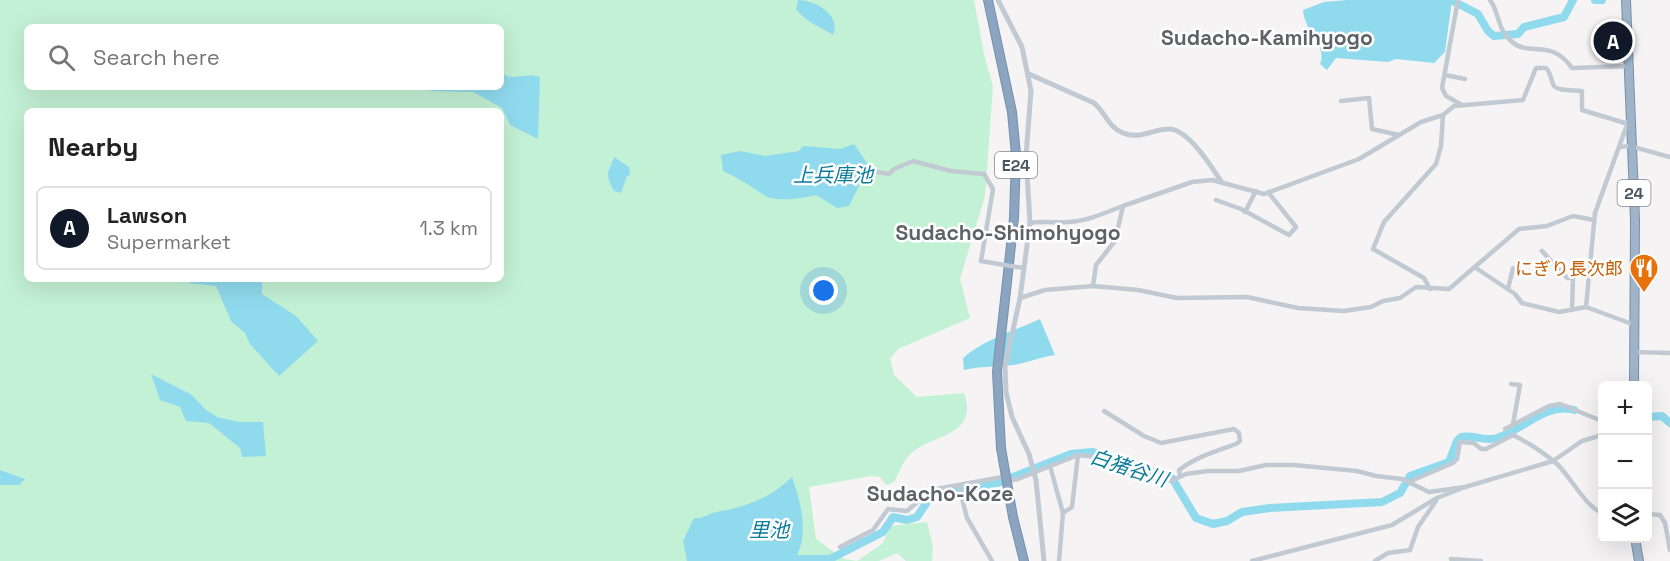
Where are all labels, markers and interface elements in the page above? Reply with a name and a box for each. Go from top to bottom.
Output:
pin: A [1594,18,1632,63]
search box [24,24,504,90]
district label: Sudacho-Kamihyogo [1161,24,1373,51]
icon: search [45,41,78,74]
text: Search here [93,43,220,71]
text: Nearby [48,130,138,164]
road number: E24 [995,152,1037,178]
water label: 上兵庫池 [793,162,875,188]
road number: 24 [1618,180,1650,206]
text: Lawson [107,201,187,229]
text: A [63,215,76,241]
text: 1.3 km [419,215,478,241]
district label: Sudacho-Shimohyogo [896,219,1121,246]
text: Supermarket [107,229,231,255]
restaurant icon: にぎり長次郎 [1628,252,1660,294]
place label: にぎり長次郎 [1515,257,1623,280]
your location [809,276,838,305]
map controls [1598,381,1652,543]
button: + [1598,381,1652,435]
button: − [1598,435,1652,489]
water label: 白猪谷川 [1087,443,1173,493]
district label: Sudacho-Koze [867,480,1013,507]
button: layers [1598,489,1652,543]
water label: 里池 [749,517,791,543]

